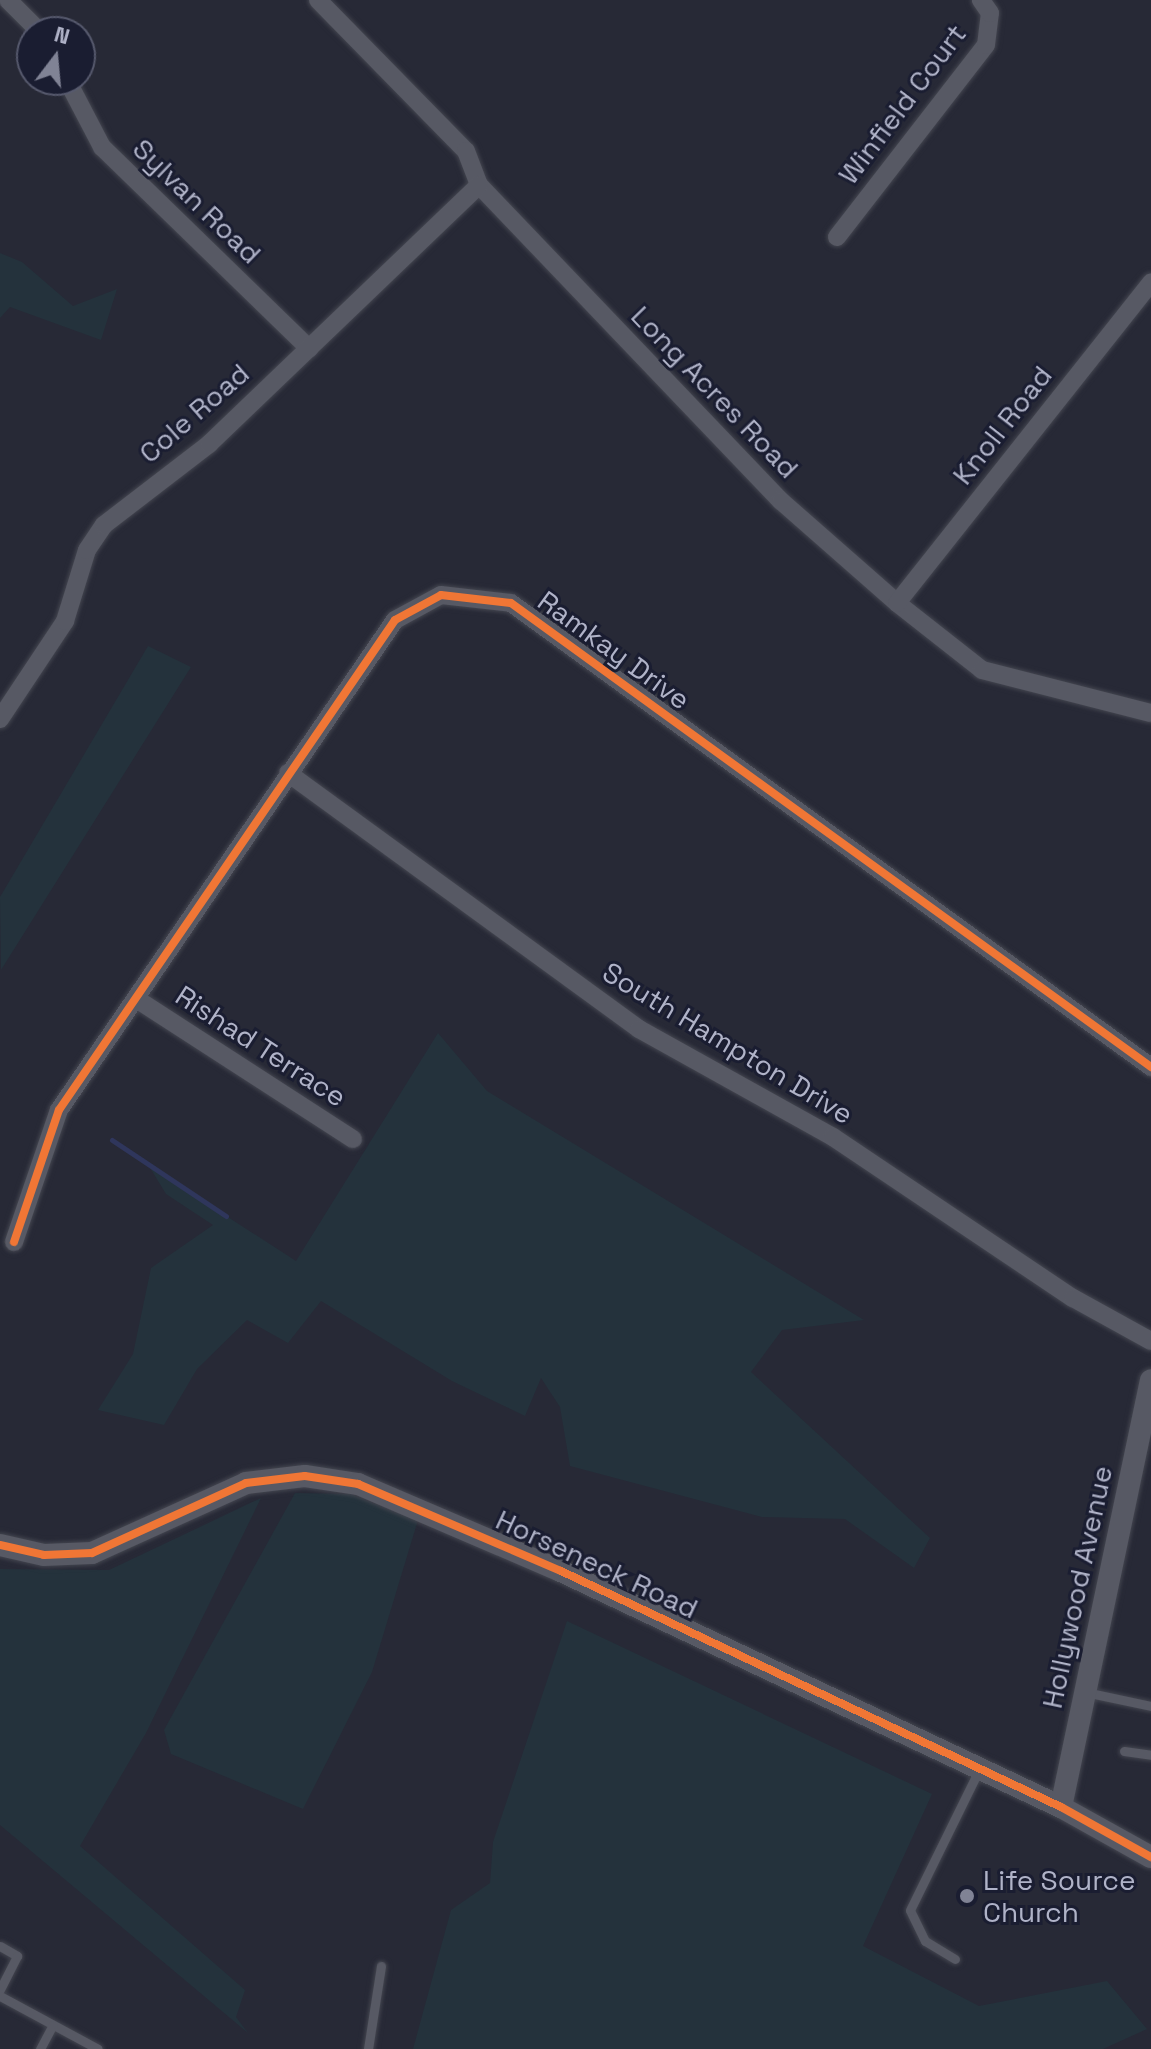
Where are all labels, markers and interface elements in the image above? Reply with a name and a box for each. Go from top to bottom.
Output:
north arrow [16,16,96,96]
street label: Winfield Court [831,18,973,190]
text: N [51,19,73,50]
street label: Sylvan Road [126,132,268,270]
street label: Long Acres Road [624,299,806,485]
street label: Cole Road [132,356,256,470]
street label: Knoll Road [945,359,1059,491]
street label: Ramkay Drive [531,584,697,716]
street label: South Hampton Drive [597,955,859,1131]
street label: Rishad Terrace [169,978,353,1114]
street label: Hollywood Avenue [1035,1463,1119,1711]
street label: Horseneck Road [491,1503,703,1625]
place label: Life Source Church [983,1863,1136,1929]
marker: Life Source Church [958,1887,976,1905]

